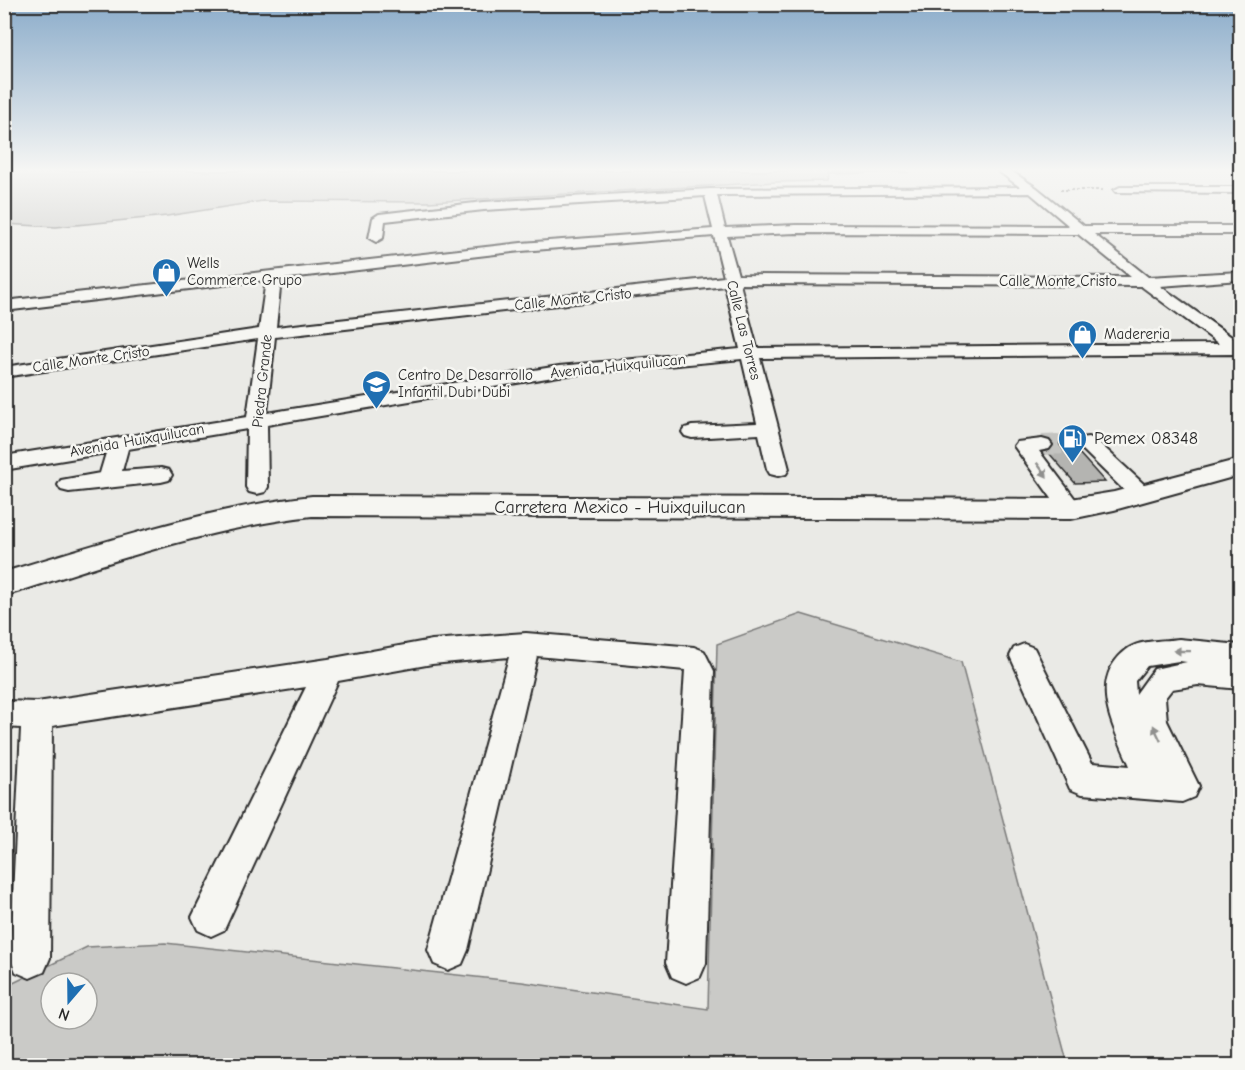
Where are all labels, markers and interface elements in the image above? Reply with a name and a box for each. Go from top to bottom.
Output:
place label: Wells Commerce Grupo [187,254,302,289]
shop icon: Wells Commerce Grupo [150,256,182,298]
street label: Calle Monte Cristo [999,272,1117,290]
street label: Calle Las Torres [723,278,765,382]
street label: Calle Monte Cristo [513,284,633,314]
shop icon: Madereria [1067,318,1099,360]
place label: Madereria [1104,325,1170,343]
street label: Piedra Grande [248,333,276,428]
street label: Calle Monte Cristo [31,342,151,376]
street label: Avenida Huixquilucan [549,350,687,382]
place label: Centro De Desarrollo Infantil Dubi Dubi [398,366,533,401]
school or university icon: Centro De Desarrollo Infantil Dubi Dubi [361,368,393,410]
street label: Avenida Huixquilucan [68,419,206,461]
fuel station icon: Pemex 08348 [1057,422,1089,464]
place label: Pemex 08348 [1094,428,1198,449]
one-way arrow [1036,462,1048,478]
street label: Carretera Mexico - Huixquilucan [494,497,746,518]
one-way arrow [1173,646,1192,656]
one-way arrow [1153,725,1162,742]
north arrow [39,971,99,1031]
text: N [56,1004,72,1024]

